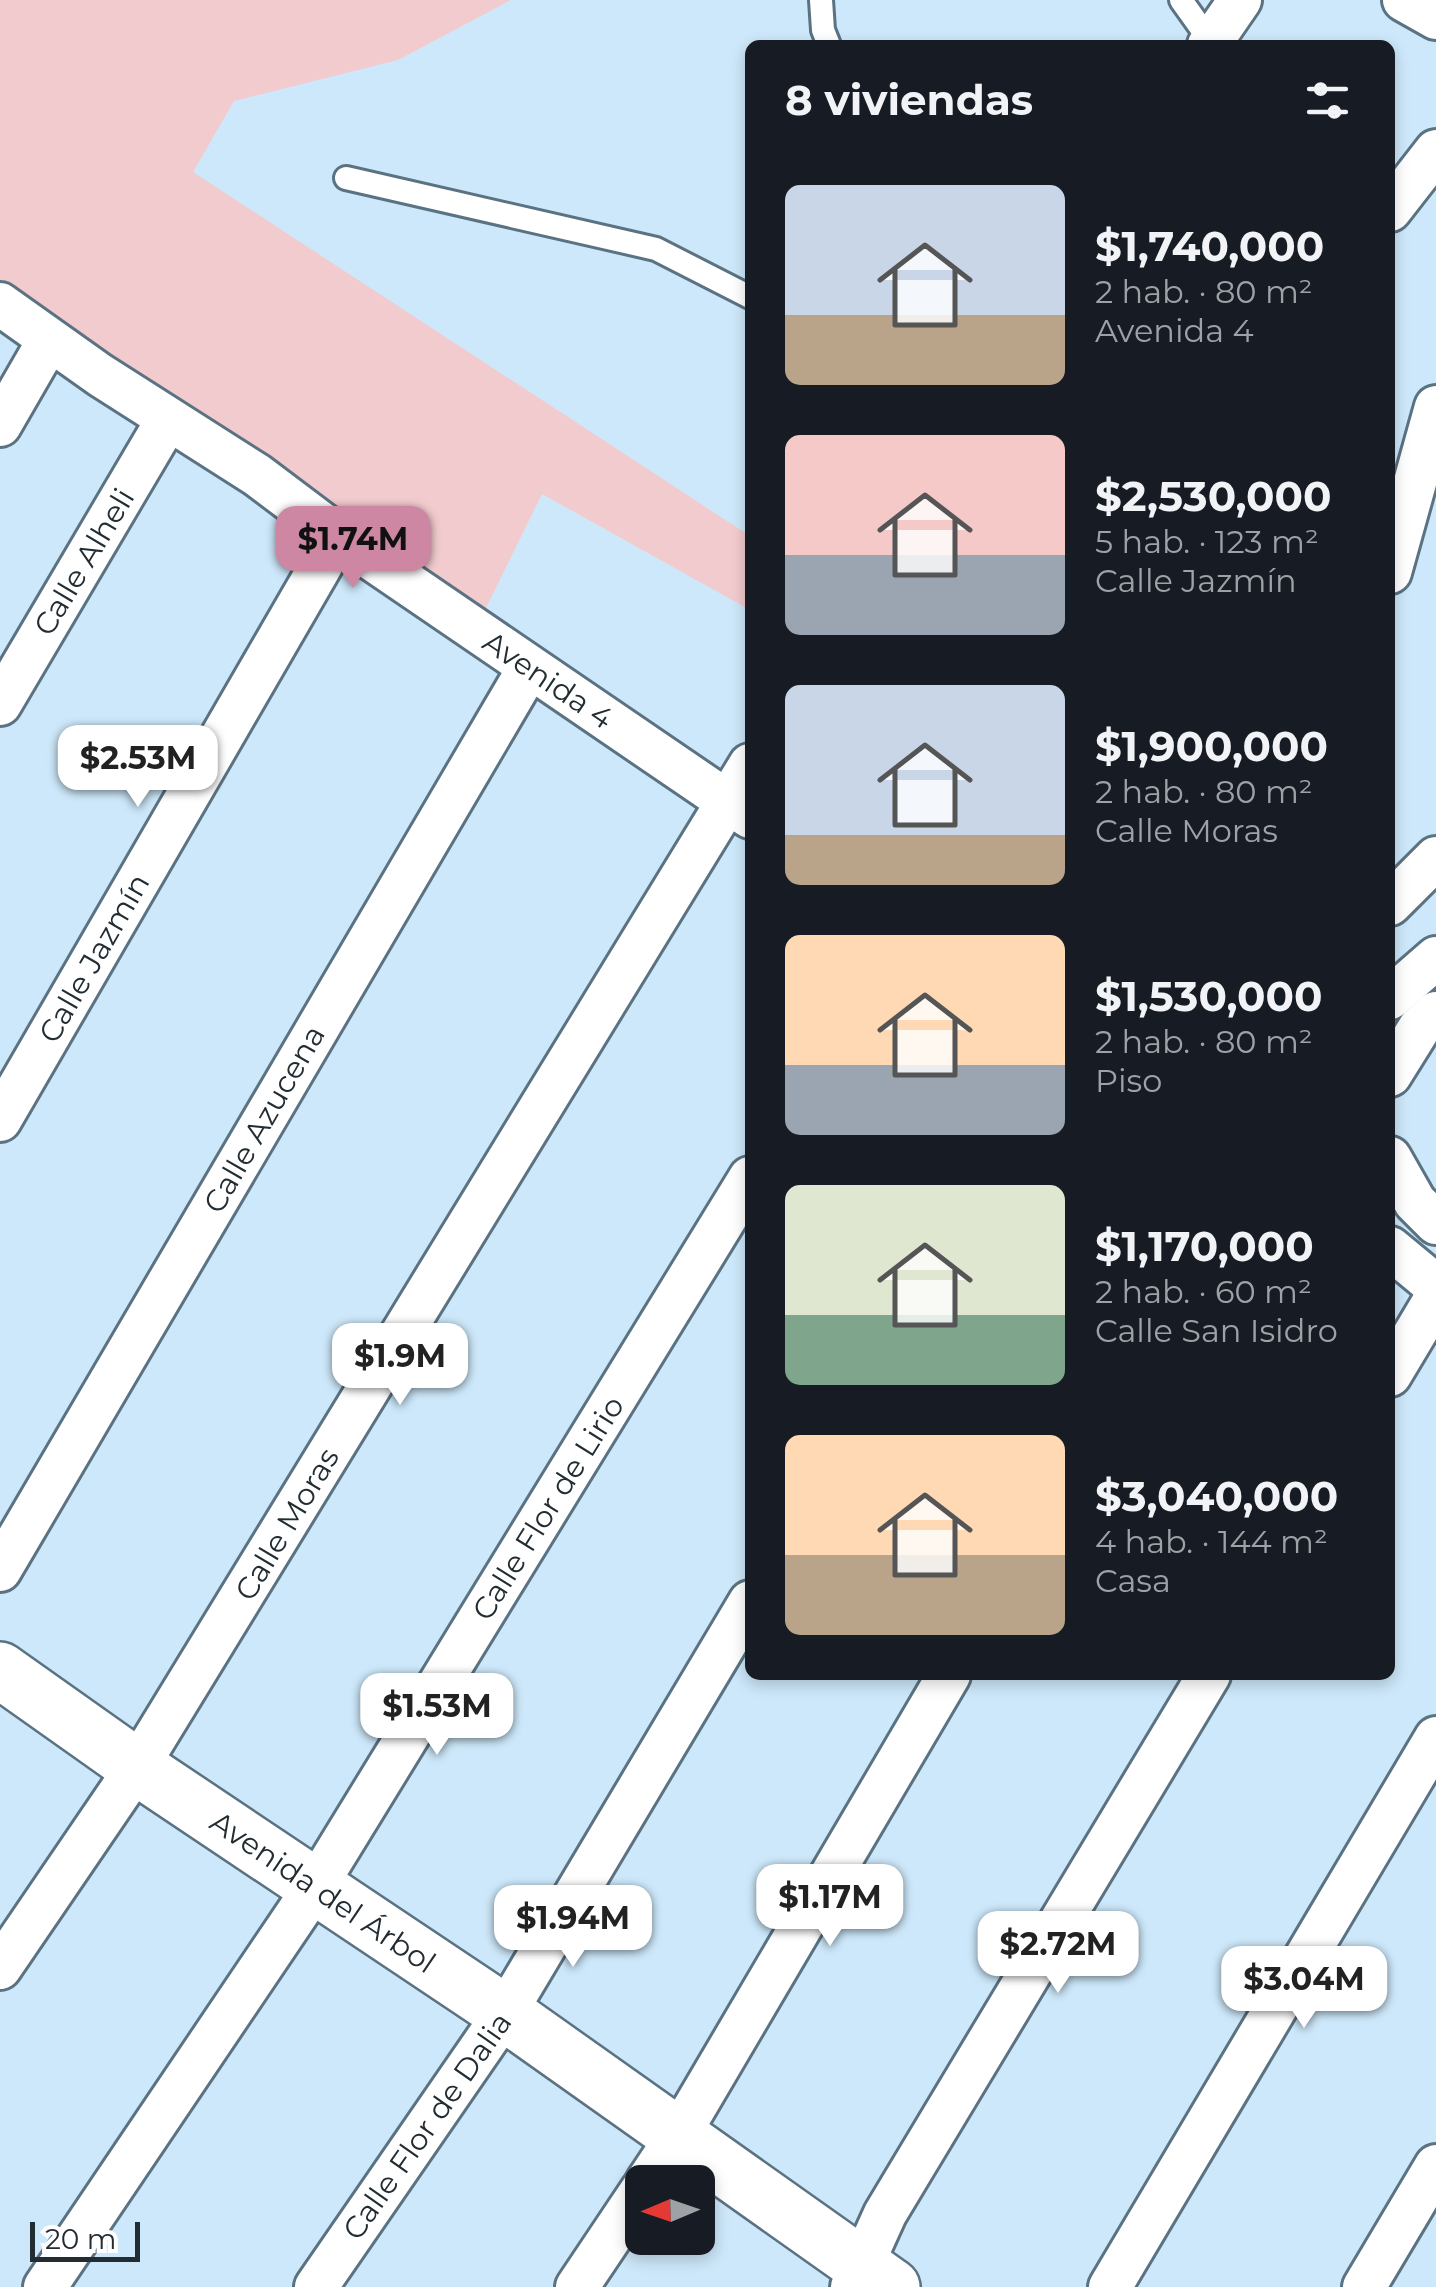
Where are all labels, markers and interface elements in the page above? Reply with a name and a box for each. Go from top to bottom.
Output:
icon: filters [1300,73,1355,128]
text: 8 viviendas [785,74,1033,126]
text: $1,740,000 [1095,220,1324,272]
icon: home [865,225,985,345]
text: 2 hab. · 80 m² [1095,272,1313,311]
text: Avenida 4 [1095,311,1254,350]
text: $2,530,000 [1095,470,1332,522]
icon: home [865,475,985,595]
street label: Calle Alheli [26,482,142,642]
pin: $1.74M [272,506,434,591]
text: $1.74M [298,519,408,558]
text: 5 hab. · 123 m² [1095,522,1319,561]
text: Calle Jazmín [1095,561,1297,600]
street label: Avenida 4 [476,623,620,737]
text: $1,900,000 [1095,720,1328,772]
pin: $2.53M [57,725,219,810]
icon: home [865,725,985,845]
text: $2.53M [80,738,196,777]
text: 2 hab. · 80 m² [1095,772,1313,811]
text: Calle Moras [1095,811,1278,850]
street label: Calle Jazmín [31,867,157,1049]
text: $1,530,000 [1095,970,1322,1022]
icon: home [865,975,985,1095]
street label: Calle Azucena [195,1019,333,1219]
text: 2 hab. · 80 m² [1095,1022,1313,1061]
text: Piso [1095,1061,1162,1100]
text: $1,170,000 [1095,1220,1314,1272]
icon: home [865,1225,985,1345]
text: 2 hab. · 60 m² [1095,1272,1312,1311]
text: Calle San Isidro [1095,1311,1338,1350]
pin: $1.9M [330,1323,470,1408]
text: $1.9M [354,1336,446,1375]
street label: Calle Flor de Lirio [464,1389,632,1627]
street label: Calle Moras [227,1441,347,1607]
text: $3,040,000 [1095,1470,1338,1522]
icon: home [865,1475,985,1595]
text: 4 hab. · 144 m² [1095,1522,1328,1561]
text: Casa [1095,1561,1171,1600]
pin: $1.53M [356,1673,518,1758]
text: $1.53M [382,1686,492,1725]
street label: Avenida del Árbol [203,1803,443,1981]
pin: $1.17M [749,1864,911,1949]
text: $1.17M [778,1877,882,1916]
pin: $1.94M [492,1885,654,1970]
text: $1.94M [516,1898,630,1937]
pin: $2.72M [977,1911,1139,1996]
text: $2.72M [1000,1924,1116,1963]
pin: $3.04M [1223,1946,1385,2031]
text: $3.04M [1243,1959,1365,1998]
street label: Calle Flor de Dalia [335,2005,519,2247]
north arrow [625,2165,715,2255]
map controls [625,2165,715,2255]
scale bar [30,2217,140,2262]
text: 20 m [45,2222,116,2256]

